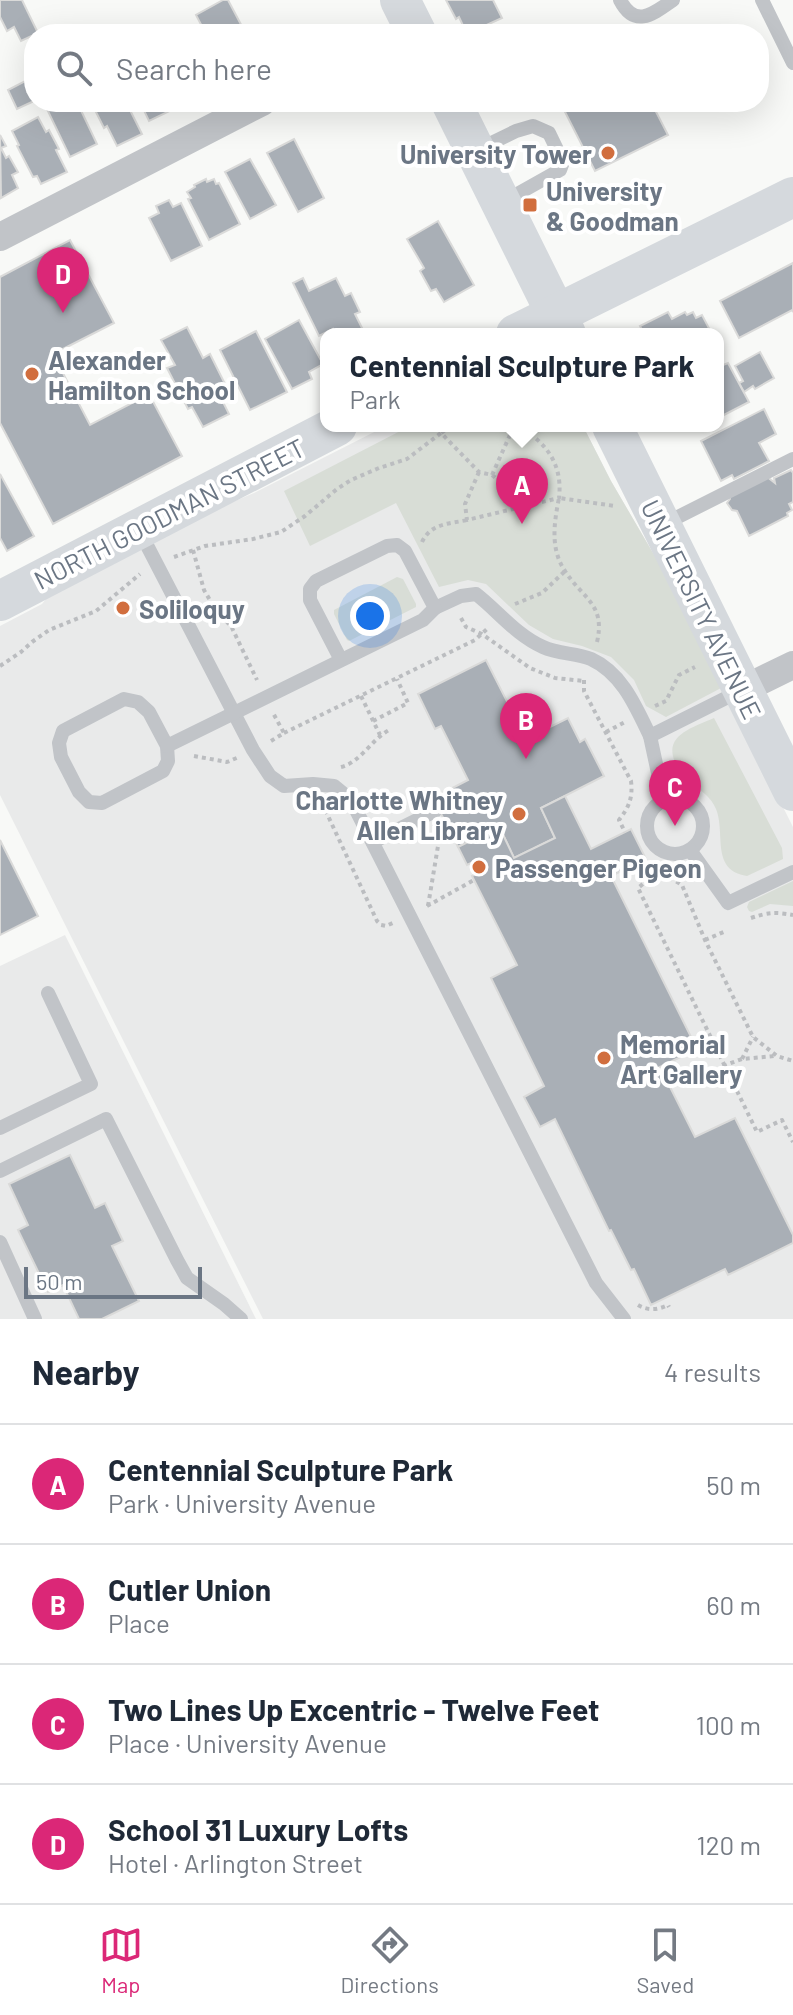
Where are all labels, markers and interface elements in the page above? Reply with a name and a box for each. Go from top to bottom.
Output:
search box [24,24,769,112]
icon: search [52,46,96,90]
text: Search here [116,50,272,86]
place label: University Tower [400,138,592,169]
marker: University Tower [599,144,617,162]
place label: University & Goodman [546,175,679,236]
marker: University & Goodman [521,196,539,214]
pin: D [37,247,89,313]
popup [320,328,724,432]
place label: Alexander Hamilton School [48,344,235,405]
text: Centennial Sculpture Park [349,347,695,383]
marker: Alexander Hamilton School [23,365,41,383]
text: Park [349,383,401,414]
street label: NORTH GOODMAN STREET [28,431,310,595]
pin: A [496,458,548,524]
street label: UNIVERSITY AVENUE [636,494,768,724]
place label: Soliloquy [139,593,245,624]
your location [350,596,390,636]
marker: Soliloquy [114,599,132,617]
pin: B [500,693,552,759]
pin: C [649,760,701,826]
place label: Charlotte Whitney Allen Library [296,784,503,845]
marker: Charlotte Whitney Allen Library [510,805,528,823]
place label: Passenger Pigeon [495,852,702,883]
marker: Passenger Pigeon [470,858,488,876]
place label: Memorial Art Gallery [620,1028,742,1089]
marker: Memorial Art Gallery [595,1049,613,1067]
scale bar [24,1263,202,1299]
text: 50 m [36,1268,82,1294]
text: Nearby [32,1351,140,1392]
text: 4 results [664,1356,761,1387]
text: Centennial Sculpture Park [108,1451,453,1487]
text: A [49,1469,67,1500]
text: 50 m [706,1469,761,1500]
text: Park · University Avenue [108,1487,376,1518]
text: Cutler Union [108,1571,271,1607]
text: B [50,1589,66,1620]
text: 60 m [706,1589,761,1620]
text: Place [108,1607,170,1638]
text: Two Lines Up Excentric - Twelve Feet [108,1691,599,1727]
text: C [50,1709,66,1740]
text: 100 m [696,1709,761,1740]
text: Place · University Avenue [108,1727,387,1758]
text: School 31 Luxury Lofts [108,1811,408,1847]
text: D [50,1829,66,1860]
text: 120 m [697,1829,761,1860]
text: Hotel · Arlington Street [108,1847,363,1878]
tab: Map [99,1923,143,1997]
tab: Directions [340,1923,439,1997]
tab: Saved [636,1923,694,1997]

